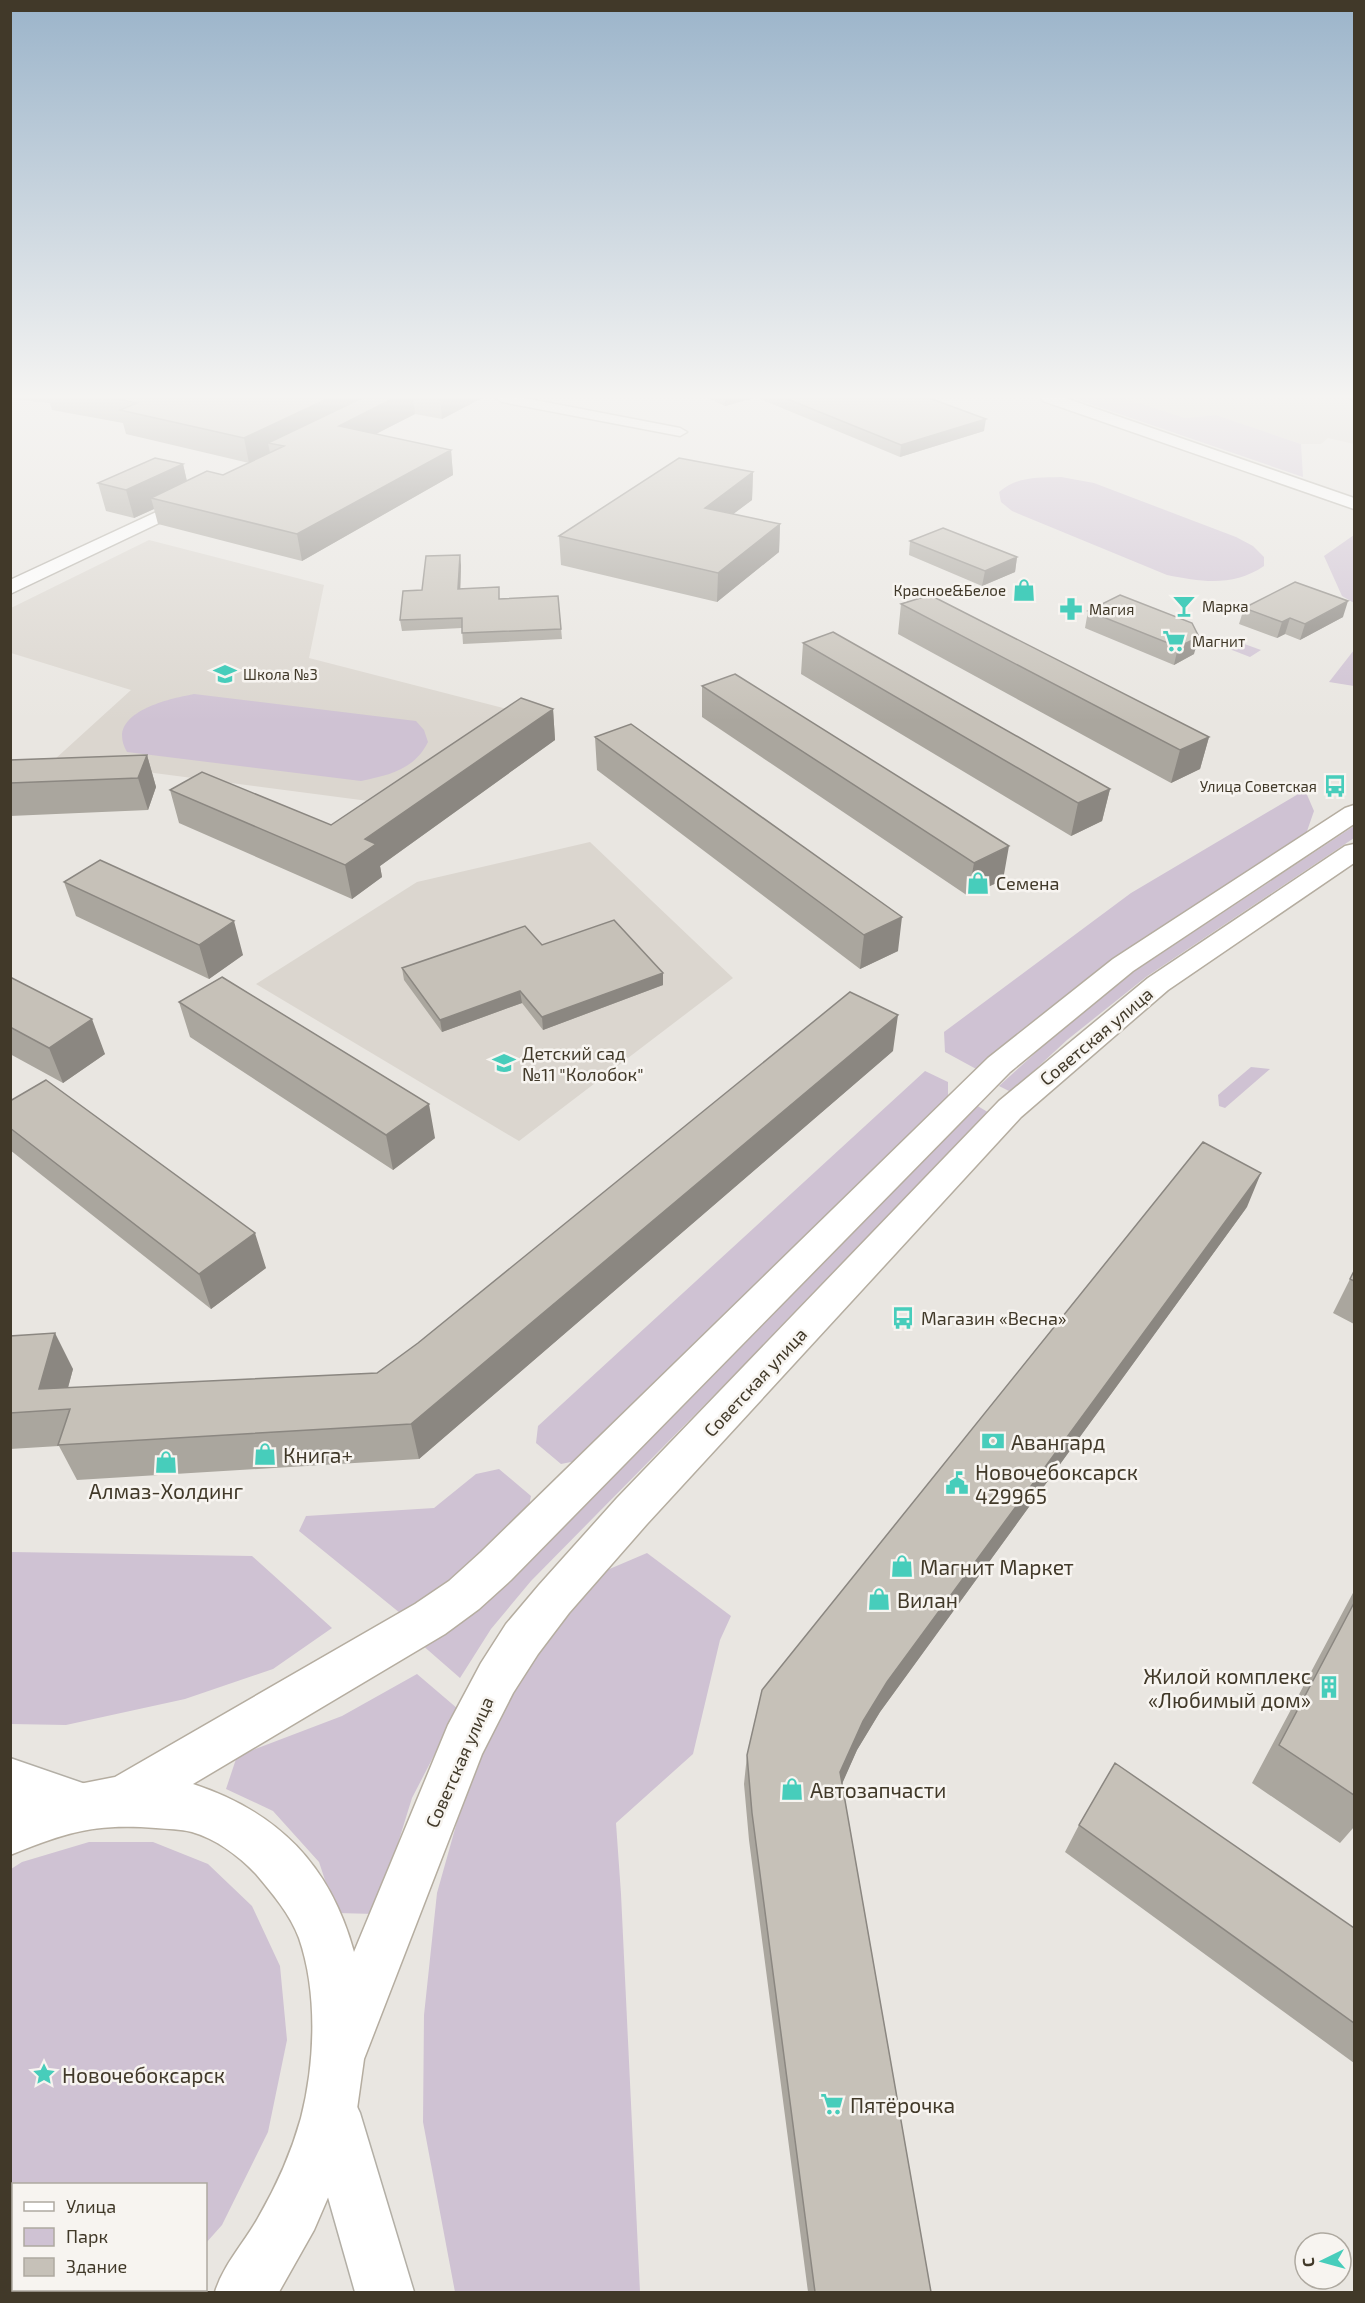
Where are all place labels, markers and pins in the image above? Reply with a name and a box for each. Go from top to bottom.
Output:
shop icon: Красное&Белое [1011,577,1037,603]
place label: Красное&Белое [893,581,1006,599]
bar icon: Марка [1171,593,1197,619]
pharmacy icon: Магия [1058,596,1084,622]
place label: Марка [1202,597,1249,615]
place label: Магия [1089,600,1134,618]
supermarket icon: Магнит [1161,628,1187,654]
place label: Магнит [1192,632,1245,650]
school or university icon: Школа №3 [212,661,238,687]
place label: Школа №3 [243,665,318,683]
bus stop icon: Улица Советская [1322,773,1348,799]
place label: Улица Советская [1200,777,1317,795]
shop icon: Семена [965,870,991,896]
place label: Семена [996,872,1059,894]
place label: Детский сад №11 "Колобок" [522,1042,644,1085]
school or university icon: Детский сад №11 "Колобок" [491,1050,517,1076]
bus stop icon: Магазин «Весна» [890,1305,916,1331]
place label: Магазин «Весна» [921,1307,1067,1329]
bank icon: Авангард [980,1428,1006,1454]
place label: Авангард [1011,1429,1105,1454]
shop icon: Книга+ [252,1441,278,1467]
place label: Книга+ [283,1442,353,1467]
shop icon: Алмаз-Холдинг [153,1449,179,1475]
place label: Новочебоксарск 429965 [975,1459,1138,1508]
public building icon: Новочебоксарск 429965 [944,1470,970,1496]
place label: Алмаз-Холдинг [89,1478,244,1503]
shop icon: Магнит Маркет [889,1553,915,1579]
place label: Магнит Маркет [920,1554,1074,1579]
shop icon: Вилан [866,1586,892,1612]
place label: Вилан [897,1587,958,1612]
place label: Жилой комплекс «Любимый дом» [1143,1663,1311,1712]
building icon: Жилой комплекс «Любимый дом» [1316,1674,1342,1700]
shop icon: Автозапчасти [779,1776,805,1802]
place label: Автозапчасти [810,1777,946,1802]
place icon: Новочебоксарск [31,2061,57,2087]
place label: Новочебоксарск [62,2062,225,2087]
supermarket icon: Пятёрочка [819,2091,845,2117]
place label: Пятёрочка [850,2092,955,2117]

